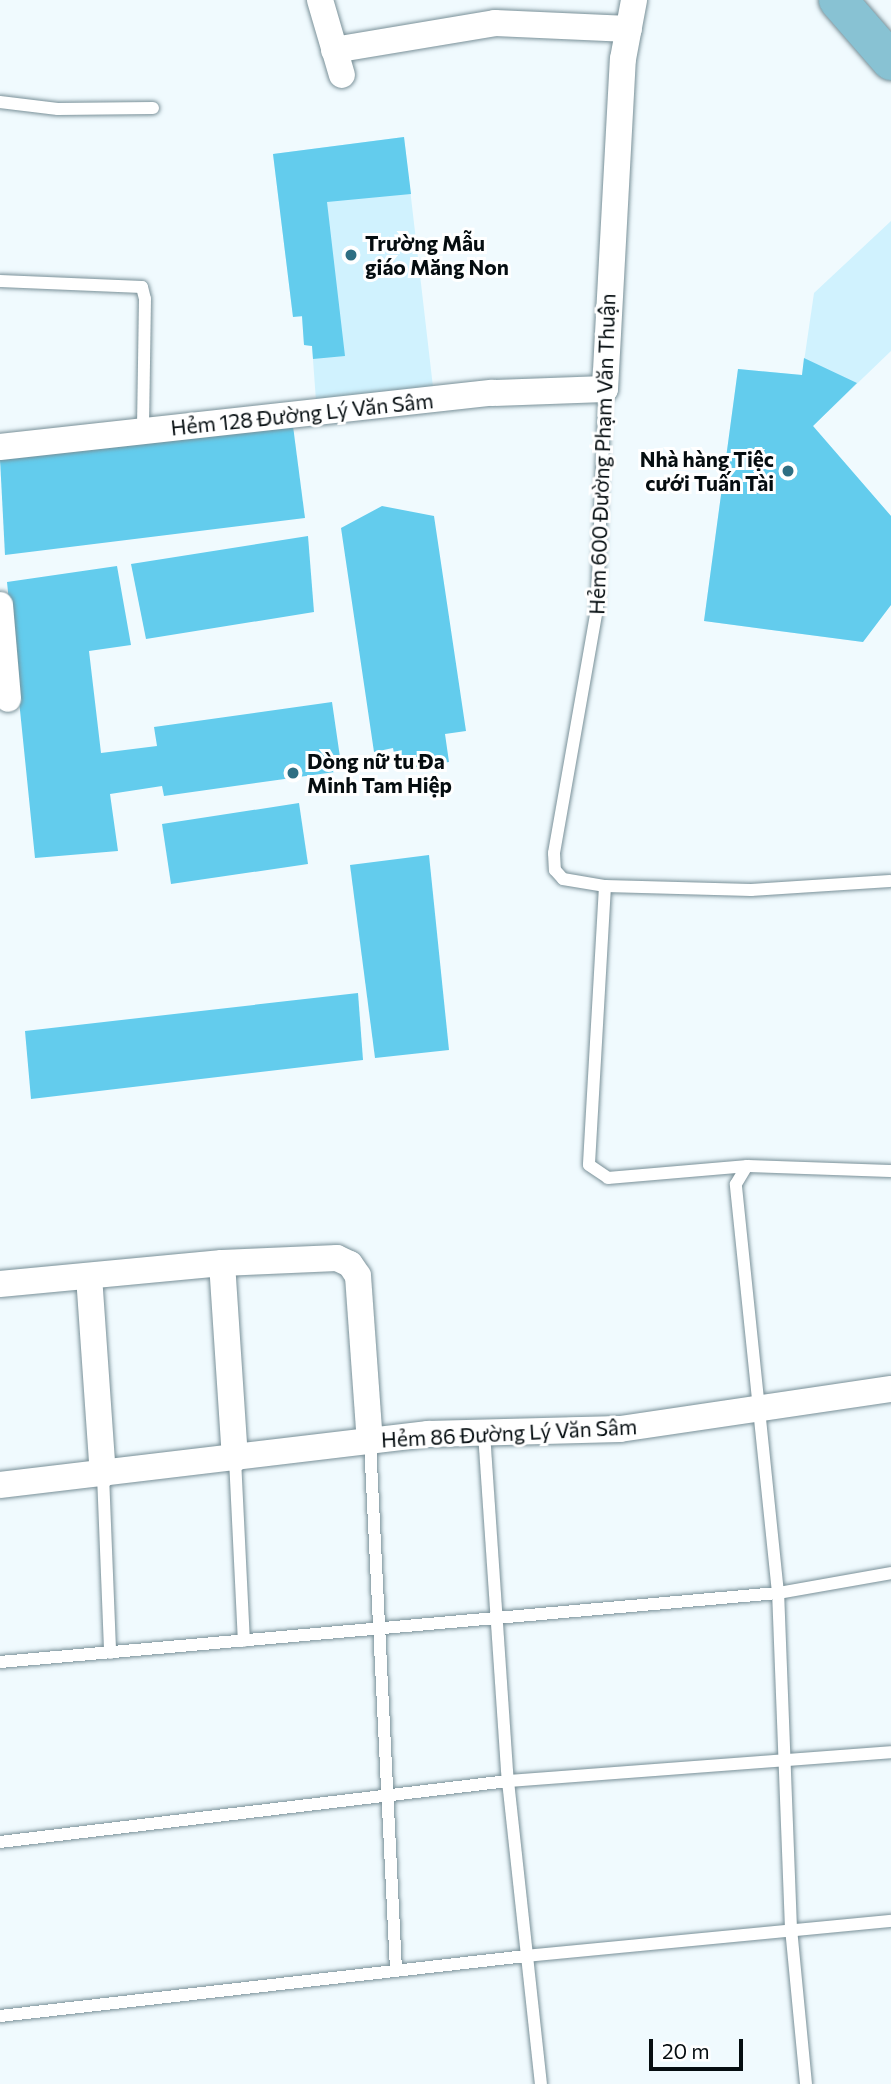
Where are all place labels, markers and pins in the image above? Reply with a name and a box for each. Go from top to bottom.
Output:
place label: Trường Mẫu giáo Măng Non [365,230,509,280]
marker: Trường Mẫu giáo Măng Non [343,247,359,263]
place label: Nhà hàng Tiệc cưới Tuấn Tài [640,446,774,496]
marker: Nhà hàng Tiệc cưới Tuấn Tài [780,463,796,479]
place label: Dòng nữ tu Đa Minh Tam Hiệp [307,748,452,798]
marker: Dòng nữ tu Đa Minh Tam Hiệp [285,765,301,781]

